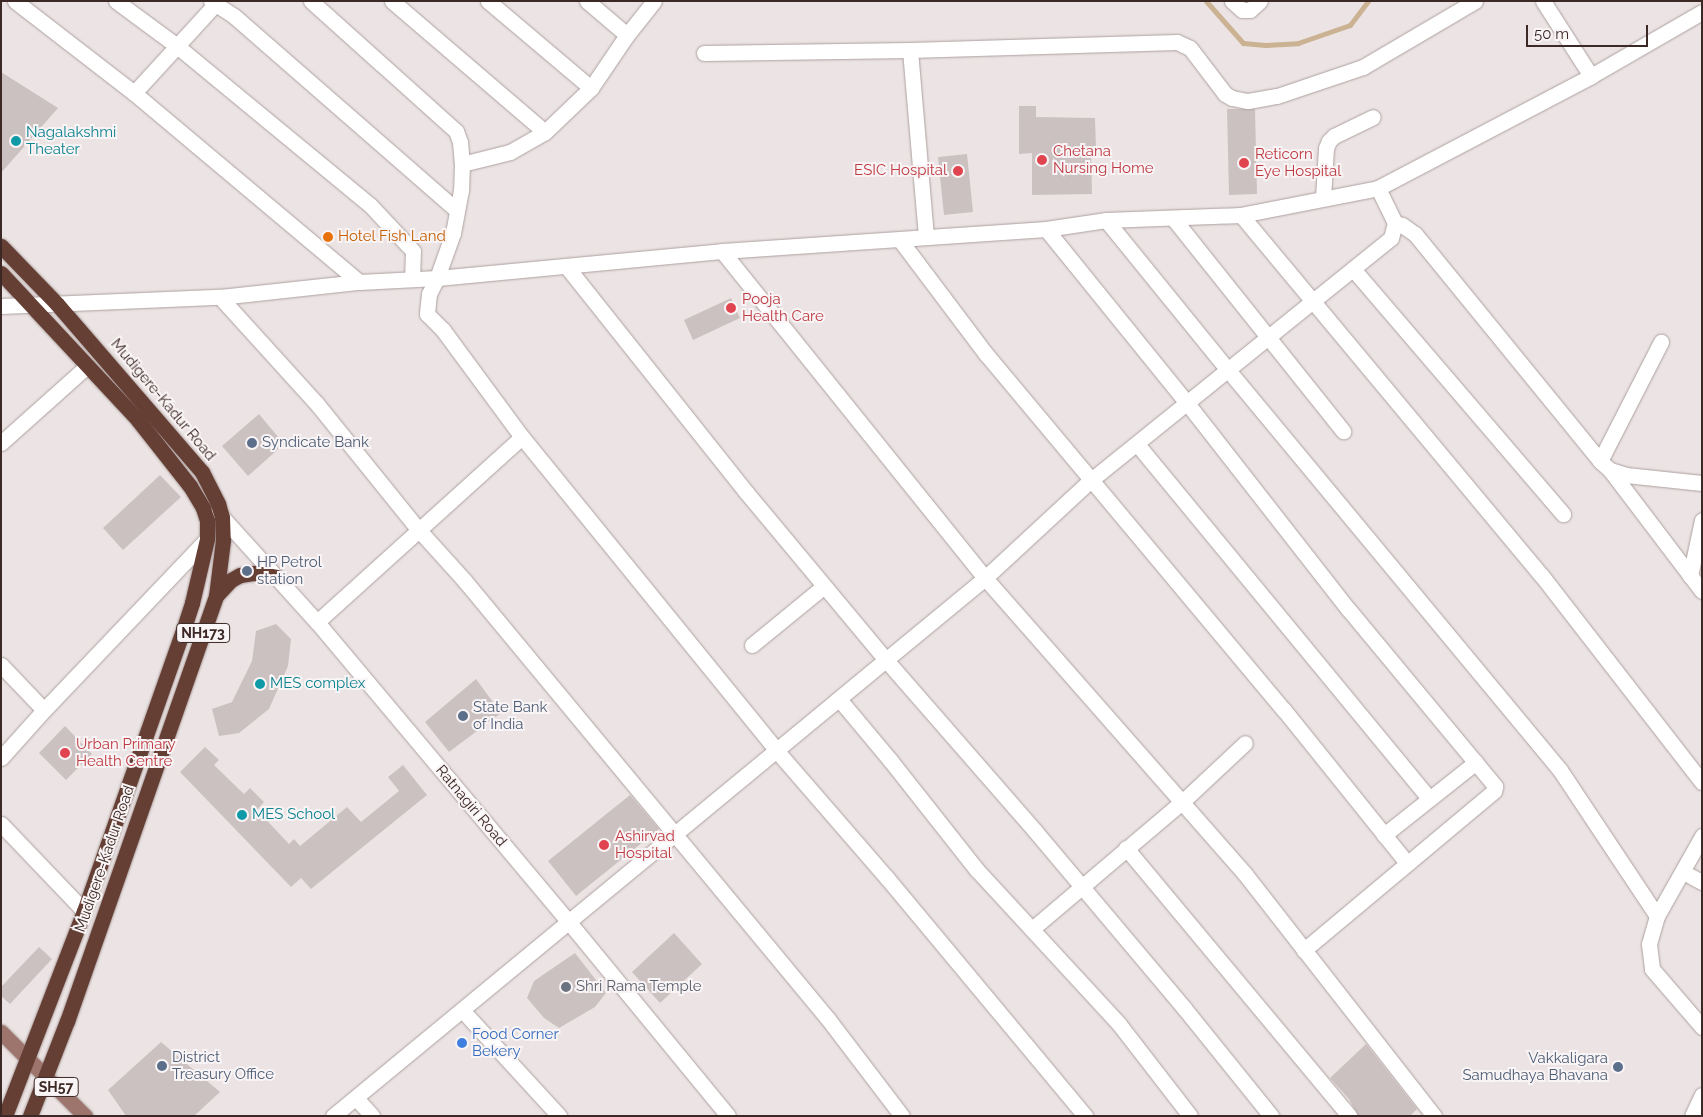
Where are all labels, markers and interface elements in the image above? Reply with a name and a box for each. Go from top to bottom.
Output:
scale bar [1528,15,1650,47]
text: 50 m [1534,25,1569,43]
place label: Nagalakshmi Theater [26,123,116,158]
marker: Nagalakshmi Theater [10,135,22,147]
place label: Chetana Nursing Home [1053,142,1154,177]
place label: Reticorn Eye Hospital [1255,145,1341,180]
marker: Chetana Nursing Home [1035,153,1049,167]
marker: Reticorn Eye Hospital [1237,156,1251,170]
place label: ESIC Hospital [854,162,947,180]
marker: ESIC Hospital [951,164,965,178]
place label: Hotel Fish Land [338,228,446,246]
marker: Hotel Fish Land [322,231,334,243]
place label: Pooja Health Care [742,290,824,325]
marker: Pooja Health Care [724,301,738,315]
street label: Mudigere-Kadur Road [107,335,219,465]
place label: Syndicate Bank [262,434,369,452]
marker: Syndicate Bank [246,437,258,449]
place label: HP Petrol station [257,553,322,588]
marker: HP Petrol station [241,565,253,577]
road number: NH173 [176,622,230,644]
place label: MES complex [270,675,365,693]
marker: MES complex [254,678,266,690]
place label: State Bank of India [473,698,547,733]
marker: State Bank of India [457,710,469,722]
place label: Urban Primary Health Centre [76,735,176,770]
marker: Urban Primary Health Centre [58,746,72,760]
street label: Ratnagiri Road [432,762,510,850]
street label: Mudigere-Kadur Road [71,783,139,935]
place label: MES School [252,806,335,824]
marker: MES School [236,809,248,821]
place label: Ashirvad Hospital [615,827,675,862]
marker: Ashirvad Hospital [597,838,611,852]
place label: Shri Rama Temple [576,978,702,996]
marker: Shri Rama Temple [560,981,572,993]
place label: Food Corner Bekery [472,1025,559,1060]
marker: Food Corner Bekery [456,1037,468,1049]
place label: District Treasury Office [172,1048,274,1083]
place label: Vakkaligara Samudhaya Bhavana [1463,1049,1608,1084]
marker: District Treasury Office [156,1060,168,1072]
marker: Vakkaligara Samudhaya Bhavana [1612,1061,1624,1073]
road number: SH57 [34,1076,78,1098]

